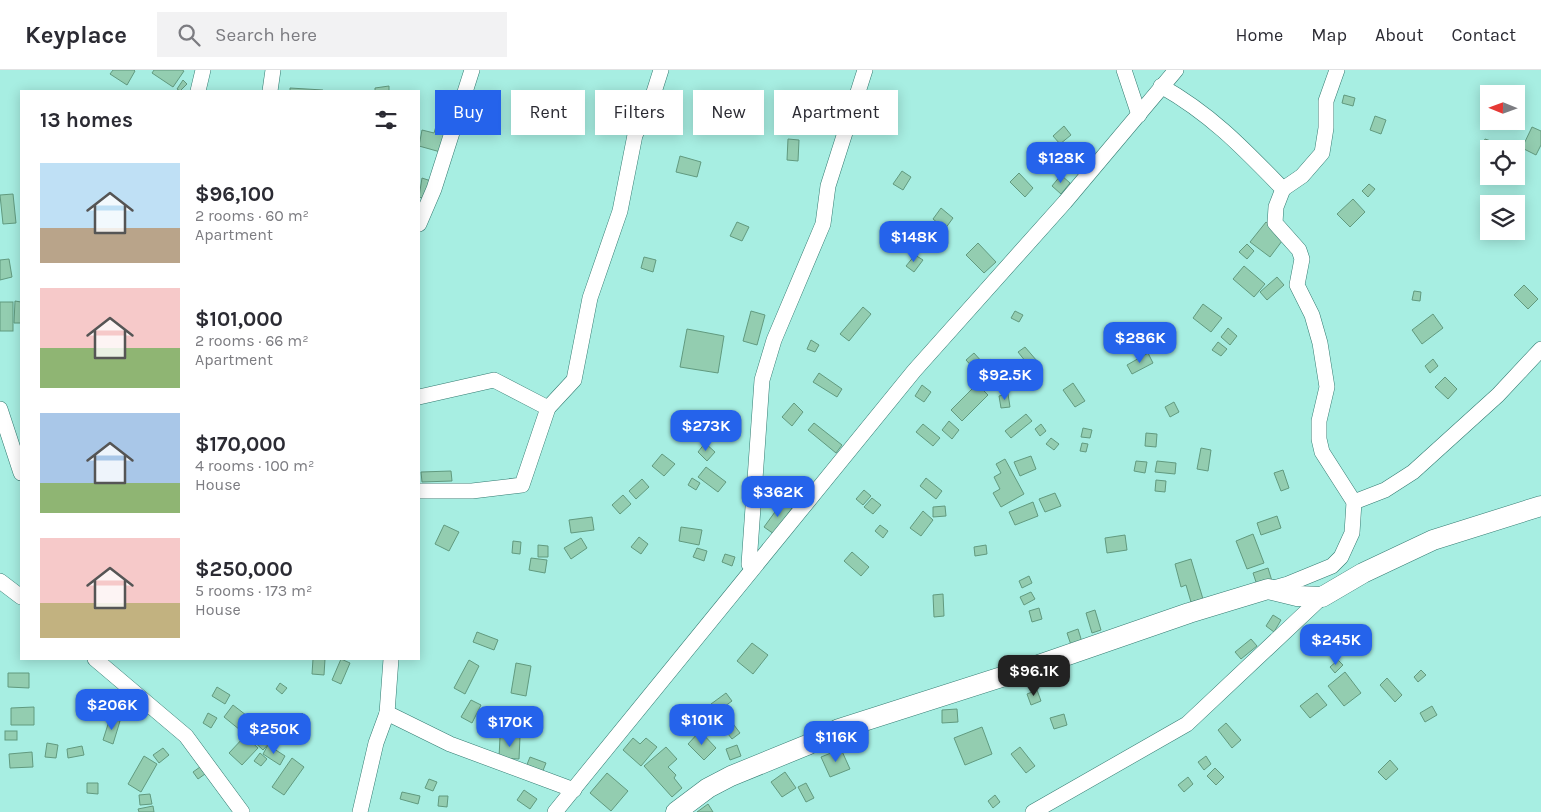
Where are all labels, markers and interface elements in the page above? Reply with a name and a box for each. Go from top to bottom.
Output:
search box [157,12,507,57]
text: Keyplace [25,21,127,49]
icon: search [175,21,203,49]
text: Search here [215,24,317,46]
text: Home [1235,24,1283,46]
text: Map [1311,24,1347,46]
text: About [1375,24,1424,46]
text: Contact [1452,24,1516,46]
north arrow [1480,85,1525,130]
map controls [1480,85,1525,240]
chip: Buy [435,90,501,135]
chip: Rent [511,90,585,135]
chip: Filters [595,90,683,135]
chip: New [693,90,764,135]
chip: Apartment [774,90,898,135]
icon: filters [372,106,400,134]
text: 13 homes [40,108,133,132]
button: locate [1480,140,1525,185]
pin: $128K [1026,142,1096,184]
text: $128K [1037,148,1085,167]
text: $96,100 [195,182,274,206]
icon: home [80,183,140,243]
button: layers [1480,195,1525,240]
text: 2 rooms · 60 m² [195,206,309,225]
pin: $148K [879,220,949,263]
text: Apartment [195,225,273,244]
text: $148K [890,227,938,246]
text: $101,000 [195,307,283,331]
icon: home [80,308,140,368]
pin: $286K [1105,322,1175,364]
text: $286K [1114,328,1166,347]
text: 2 rooms · 66 m² [195,331,309,350]
text: Apartment [195,350,273,369]
pin: $92.5K [964,358,1046,401]
text: $92.5K [978,365,1032,384]
pin: $273K [671,410,741,452]
text: $273K [681,416,731,435]
text: $170,000 [195,432,286,456]
icon: home [80,433,140,493]
text: 4 rooms · 100 m² [195,456,314,475]
text: House [195,475,241,494]
pin: $362K [743,476,813,518]
text: $362K [753,482,803,501]
text: $250,000 [195,557,293,581]
icon: home [80,558,140,618]
text: 5 rooms · 173 m² [195,581,312,600]
text: House [195,600,241,619]
pin: $245K [1301,624,1371,666]
text: $245K [1311,630,1361,649]
pin: $96.1K [993,654,1075,697]
text: $96.1K [1009,661,1059,680]
pin: $206K [77,688,147,731]
text: $206K [87,695,138,714]
pin: $101K [667,704,737,746]
pin: $170K [475,706,545,748]
text: $101K [680,710,724,729]
pin: $250K [239,712,309,755]
text: $170K [487,712,533,731]
text: $250K [249,719,299,738]
pin: $116K [801,720,871,763]
text: $116K [815,727,857,746]

